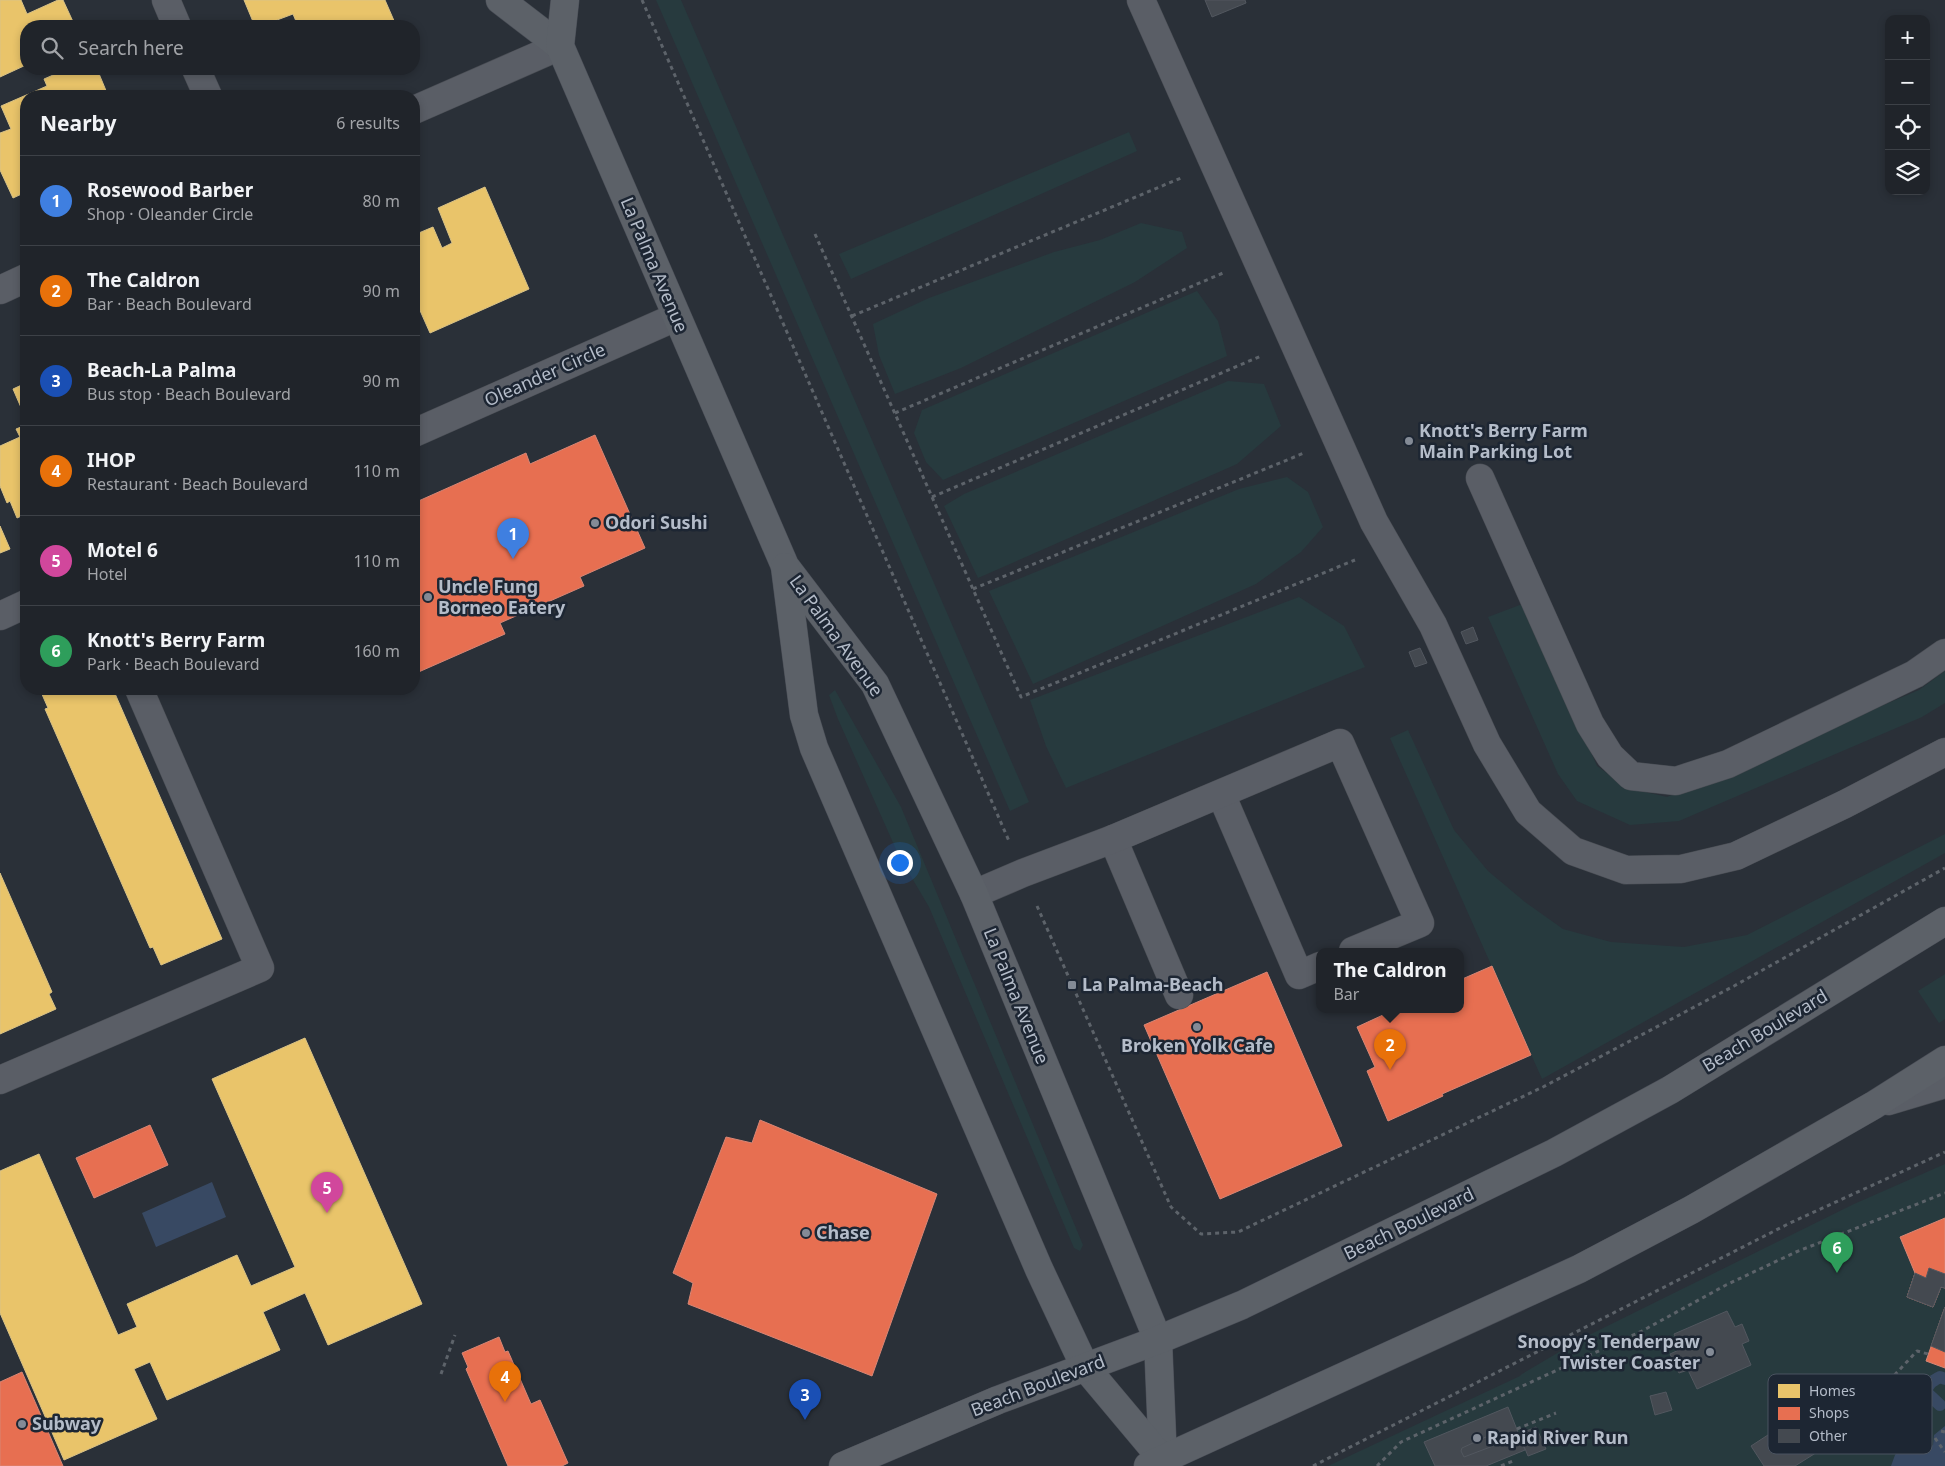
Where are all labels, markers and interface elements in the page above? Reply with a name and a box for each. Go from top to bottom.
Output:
map controls [1885,15,1930,195]
button: + [1885,15,1930,60]
search box [20,20,420,75]
icon: search [38,34,66,62]
text: Search here [78,35,184,61]
button: − [1885,60,1930,105]
button: locate [1885,105,1930,150]
text: Nearby [40,109,116,137]
text: 6 results [336,112,400,134]
button: layers [1885,150,1930,195]
text: Rosewood Barber [87,177,253,203]
text: 1 [51,190,61,212]
text: 80 m [363,190,400,212]
street label: La Palma Avenue [616,193,694,336]
text: Shop · Oleander Circle [87,203,253,225]
text: The Caldron [87,267,200,293]
text: 2 [51,280,61,302]
text: 90 m [363,280,400,302]
text: Bar · Beach Boulevard [87,293,252,315]
street label: Oleander Circle [480,337,609,411]
text: Beach-La Palma [87,357,236,383]
text: 3 [51,370,61,392]
text: 90 m [363,370,400,392]
text: Bus stop · Beach Boulevard [87,383,291,405]
place label: Knott's Berry Farm Main Parking Lot [1419,418,1588,463]
marker: Knott's Berry Farm Main Parking Lot [1403,435,1415,447]
text: IHOP [87,447,136,473]
text: 4 [51,460,61,482]
text: 110 m [353,460,400,482]
text: Restaurant · Beach Boulevard [87,473,308,495]
place label: Odori Sushi [605,510,708,534]
marker: Odori Sushi [589,517,601,529]
pin: 1 [497,518,529,559]
text: Motel 6 [87,537,158,563]
text: 5 [51,550,61,572]
text: 110 m [353,550,400,572]
text: Hotel [87,563,127,585]
street label: La Palma Avenue [785,570,889,701]
place label: Uncle Fung Borneo Eatery [438,574,566,619]
marker: Uncle Fung Borneo Eatery [422,591,434,603]
text: Knott's Berry Farm [87,627,265,653]
text: 6 [51,640,61,662]
text: 160 m [353,640,400,662]
text: Park · Beach Boulevard [87,653,260,675]
your location [887,850,913,876]
street label: La Palma Avenue [979,924,1055,1067]
popup [1316,948,1464,1013]
text: The Caldron [1333,957,1447,983]
place label: La Palma-Beach [1082,972,1223,996]
marker: La Palma-Beach [1066,979,1078,991]
text: Bar [1333,983,1359,1005]
street label: Beach Boulevard [1697,983,1831,1077]
marker: Broken Yolk Cafe [1191,1021,1203,1033]
pin: 2 [1374,1029,1406,1070]
place label: Broken Yolk Cafe [1121,1033,1273,1057]
pin: 5 [311,1172,343,1213]
street label: Beach Boulevard [1340,1181,1478,1265]
place label: Chase [816,1220,870,1244]
marker: Chase [800,1227,812,1239]
pin: 6 [1821,1232,1853,1273]
place label: Snoopy’s Tenderpaw Twister Coaster [1517,1329,1701,1374]
marker: Snoopy’s Tenderpaw Twister Coaster [1704,1346,1716,1358]
street label: Beach Boulevard [967,1348,1108,1422]
pin: 4 [489,1361,521,1402]
legend [1768,1374,1932,1454]
pin: 3 [789,1379,821,1420]
text: Homes [1809,1381,1856,1400]
text: Shops [1809,1403,1849,1422]
place label: Subway [32,1411,102,1435]
marker: Subway [16,1418,28,1430]
place label: Rapid River Run [1487,1425,1629,1449]
text: Other [1809,1426,1848,1445]
marker: Rapid River Run [1471,1432,1483,1444]

